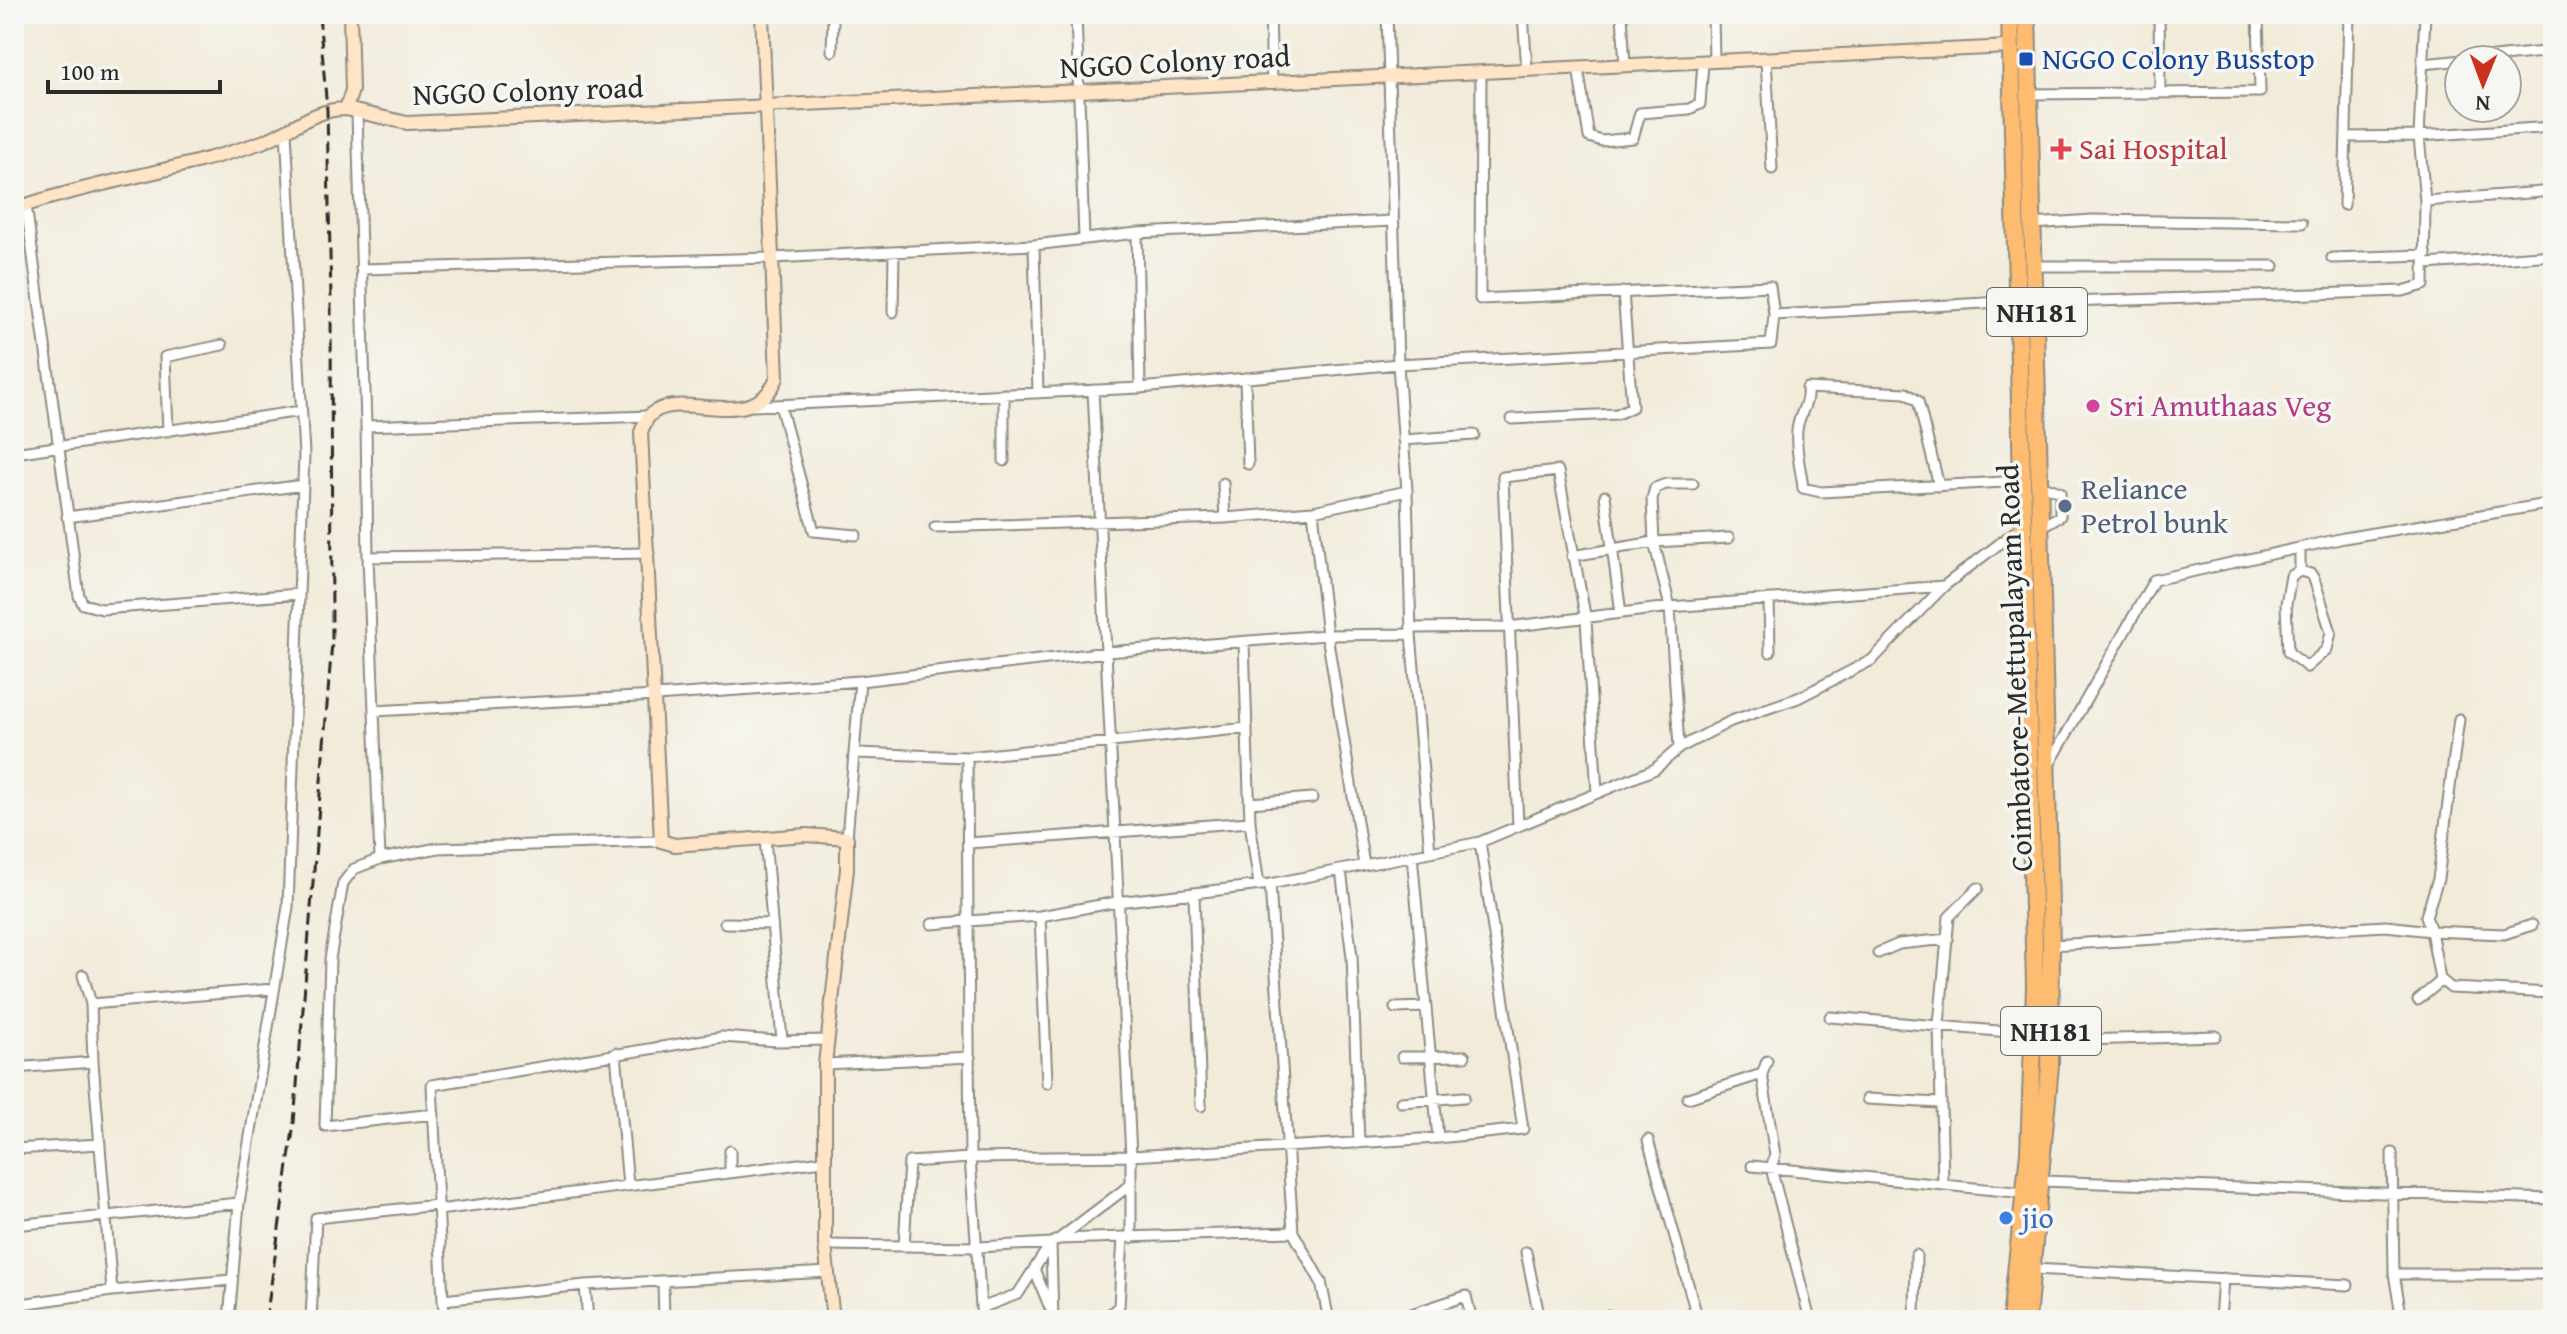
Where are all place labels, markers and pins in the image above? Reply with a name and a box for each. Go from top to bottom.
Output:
place label: NGGO Colony Busstop [2042,36,2315,80]
marker: NGGO Colony Busstop [2017,50,2035,68]
place label: Sai Hospital [2079,126,2228,170]
marker: Sai Hospital [2050,138,2072,160]
place label: Sri Amuthaas Veg [2109,383,2331,427]
marker: Sri Amuthaas Veg [2084,397,2102,415]
place label: Reliance Petrol bunk [2081,466,2229,544]
marker: Reliance Petrol bunk [2056,497,2074,515]
place label: jio [2018,1195,2054,1239]
marker: jio [1997,1209,2015,1227]

